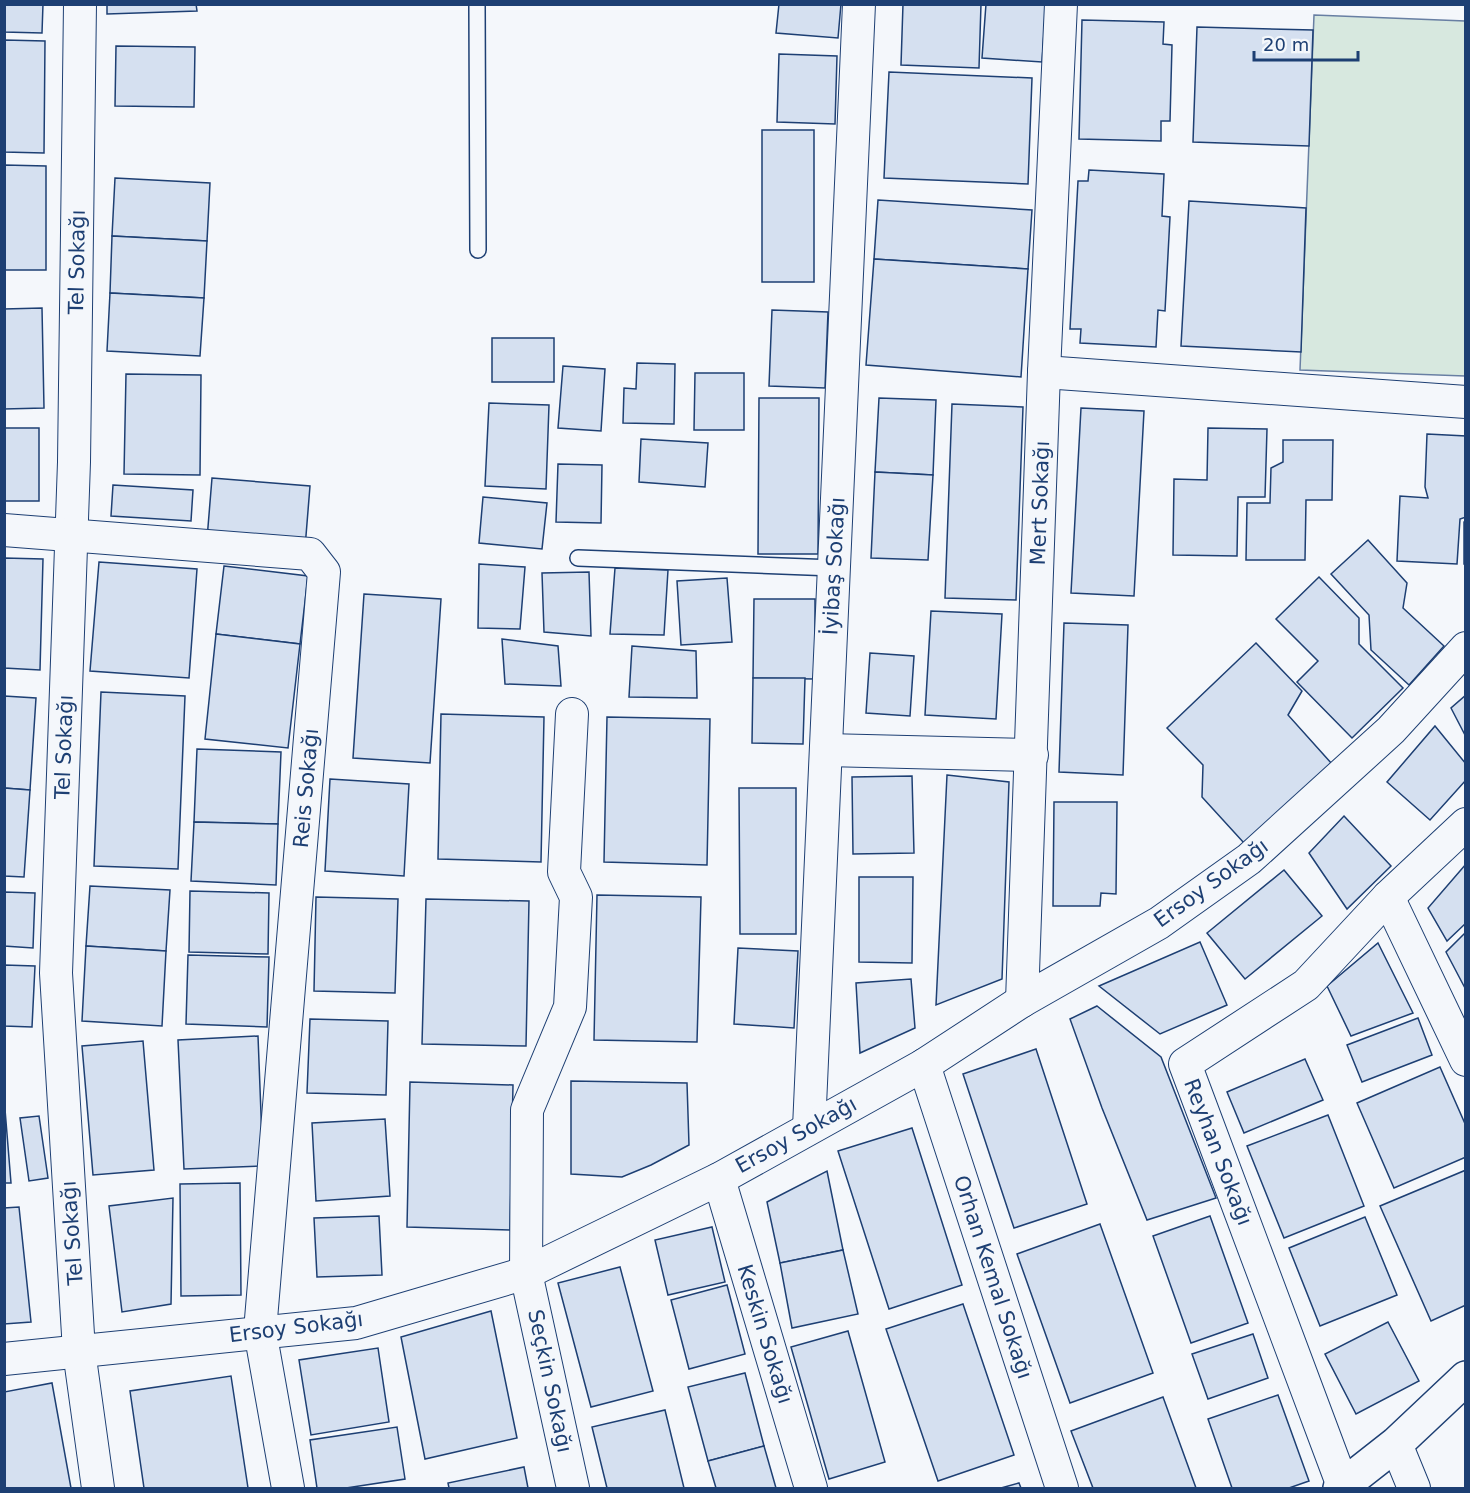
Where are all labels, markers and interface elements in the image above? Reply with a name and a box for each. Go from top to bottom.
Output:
scale bar [1254,24,1358,62]
text: 20 m [1263,34,1309,55]
street label: Tel Sokağı [64,209,90,316]
street label: Mert Sokağı [1026,440,1054,566]
street label: İyibaş Sokağı [817,496,850,636]
street label: Tel Sokağı [50,694,78,801]
street label: Reis Sokağı [289,727,323,849]
street label: Ersoy Sokağı [1149,834,1273,932]
street label: Reyhan Sokağı [1179,1075,1257,1229]
street label: Ersoy Sokağı [731,1092,861,1178]
street label: Orhan Kemal Sokağı [949,1172,1037,1382]
street label: Tel Sokağı [56,1180,88,1287]
street label: Keskin Sokağı [732,1261,798,1407]
street label: Ersoy Sokağı [228,1307,364,1347]
street label: Seçkin Sokağı [523,1307,577,1455]

